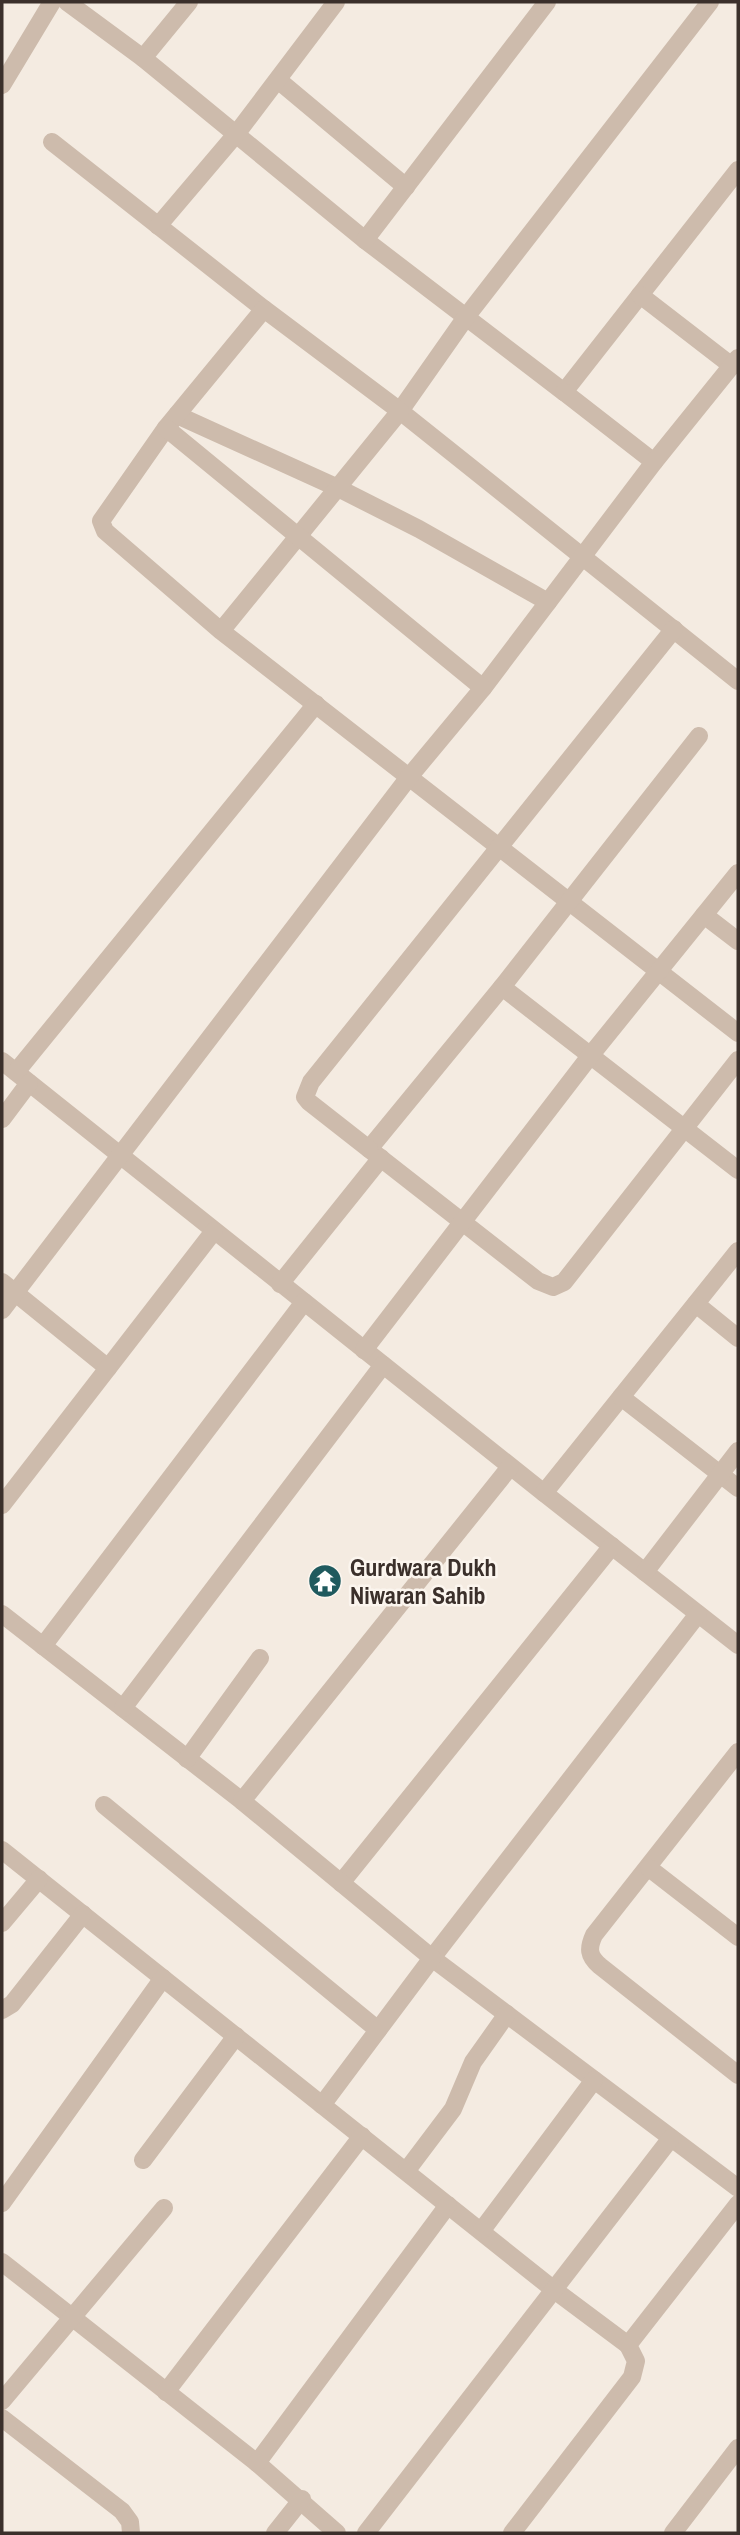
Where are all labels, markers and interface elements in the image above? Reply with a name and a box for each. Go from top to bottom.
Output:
place label: Gurdwara Dukh Niwaran Sahib [350,1551,497,1611]
temple icon: Gurdwara Dukh Niwaran Sahib [306,1562,344,1600]

